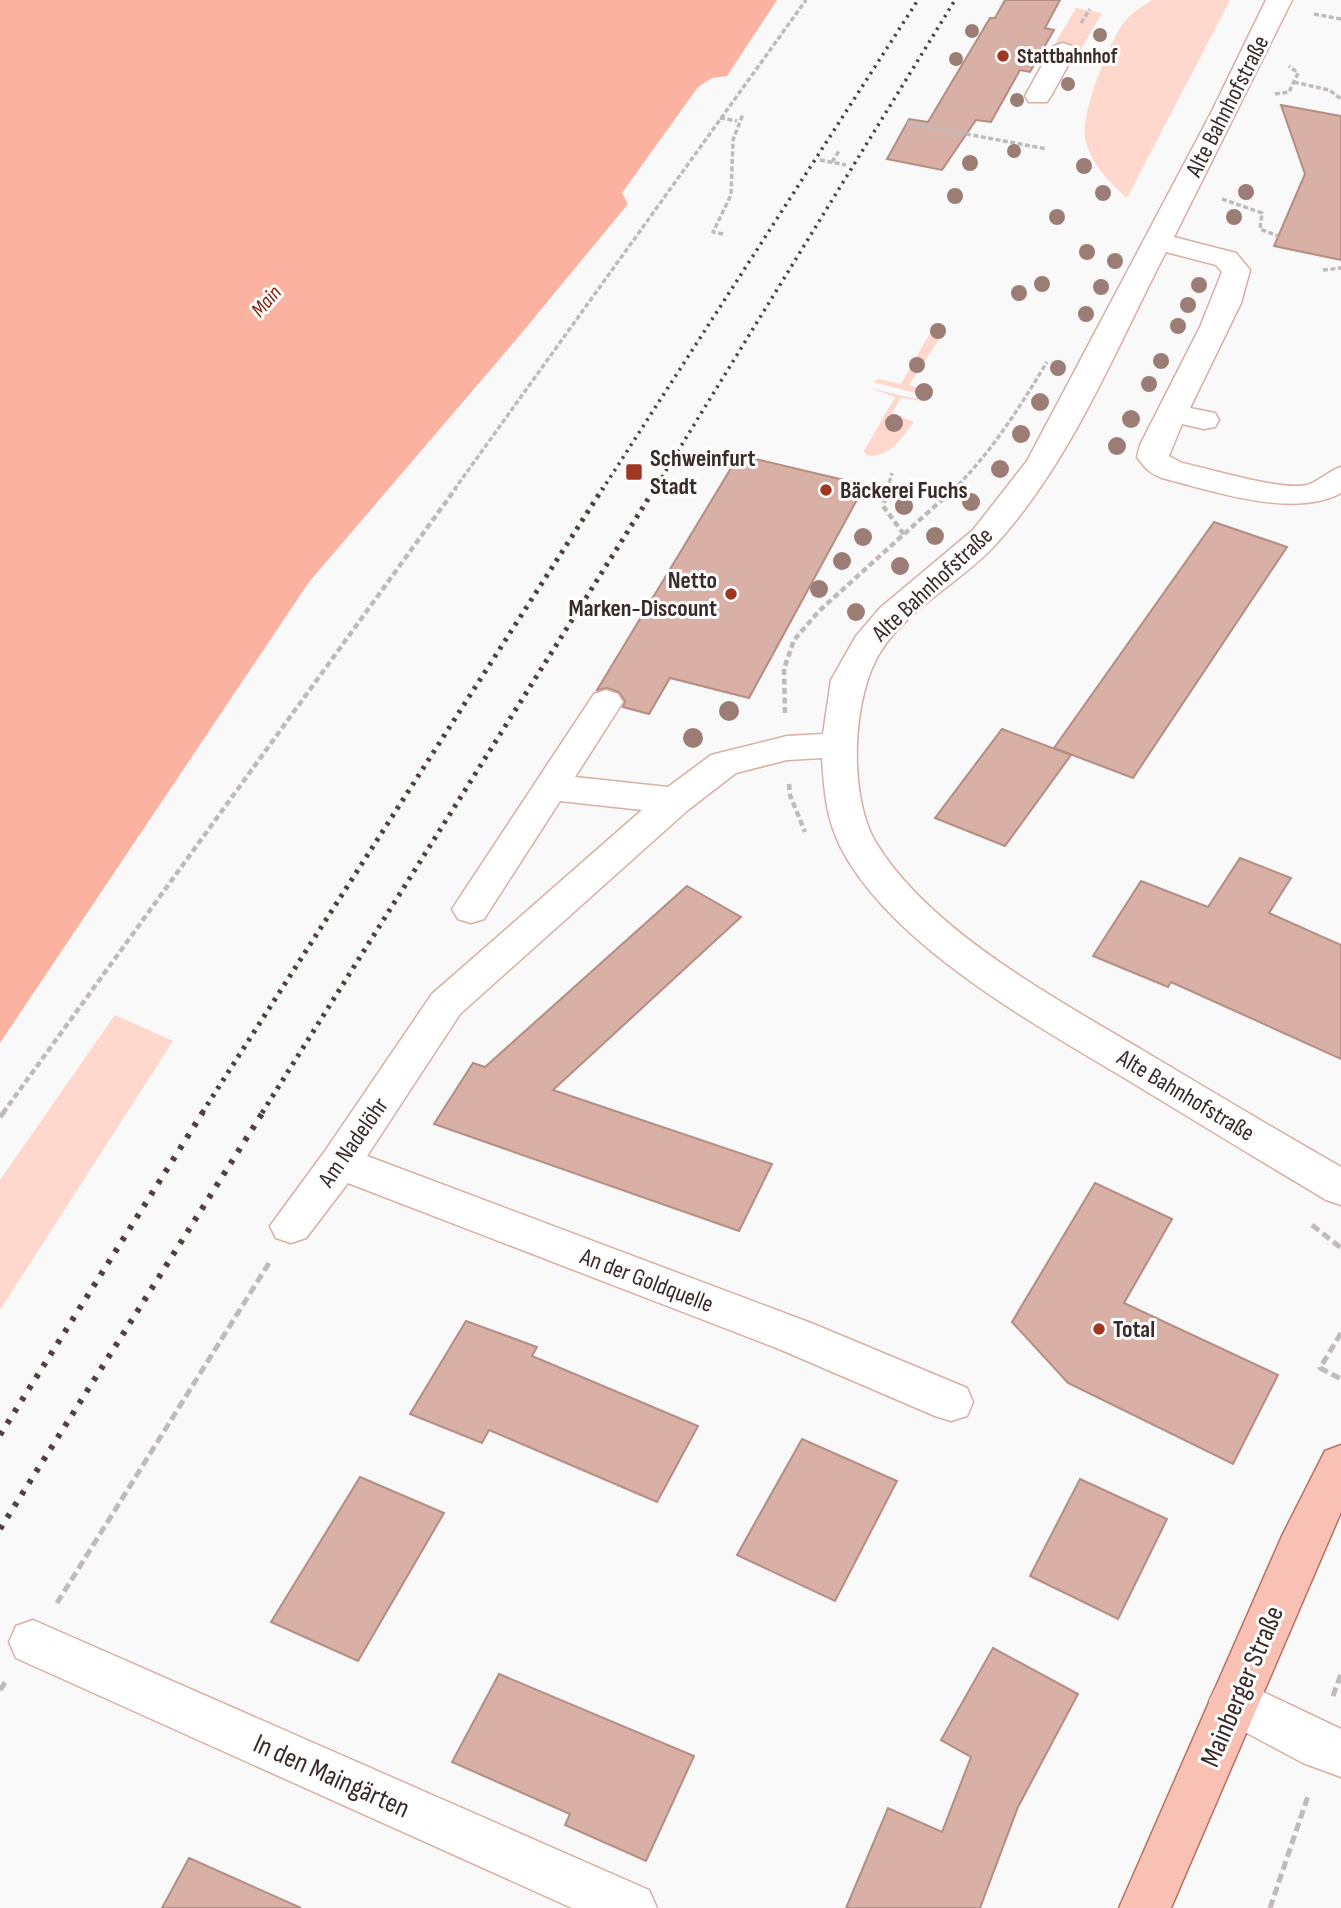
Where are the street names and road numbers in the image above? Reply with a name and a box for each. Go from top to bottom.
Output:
street label: Alte Bahnhofstraße [1179,31,1275,183]
street label: Alte Bahnhofstraße [865,521,999,648]
street label: Alte Bahnhofstraße [1111,1043,1259,1148]
street label: Am Nadelöhr [312,1092,395,1193]
street label: An der Goldquelle [575,1242,717,1319]
street label: Mainberger Straße [1194,1601,1291,1772]
street label: In den Maingärten [248,1727,415,1826]

